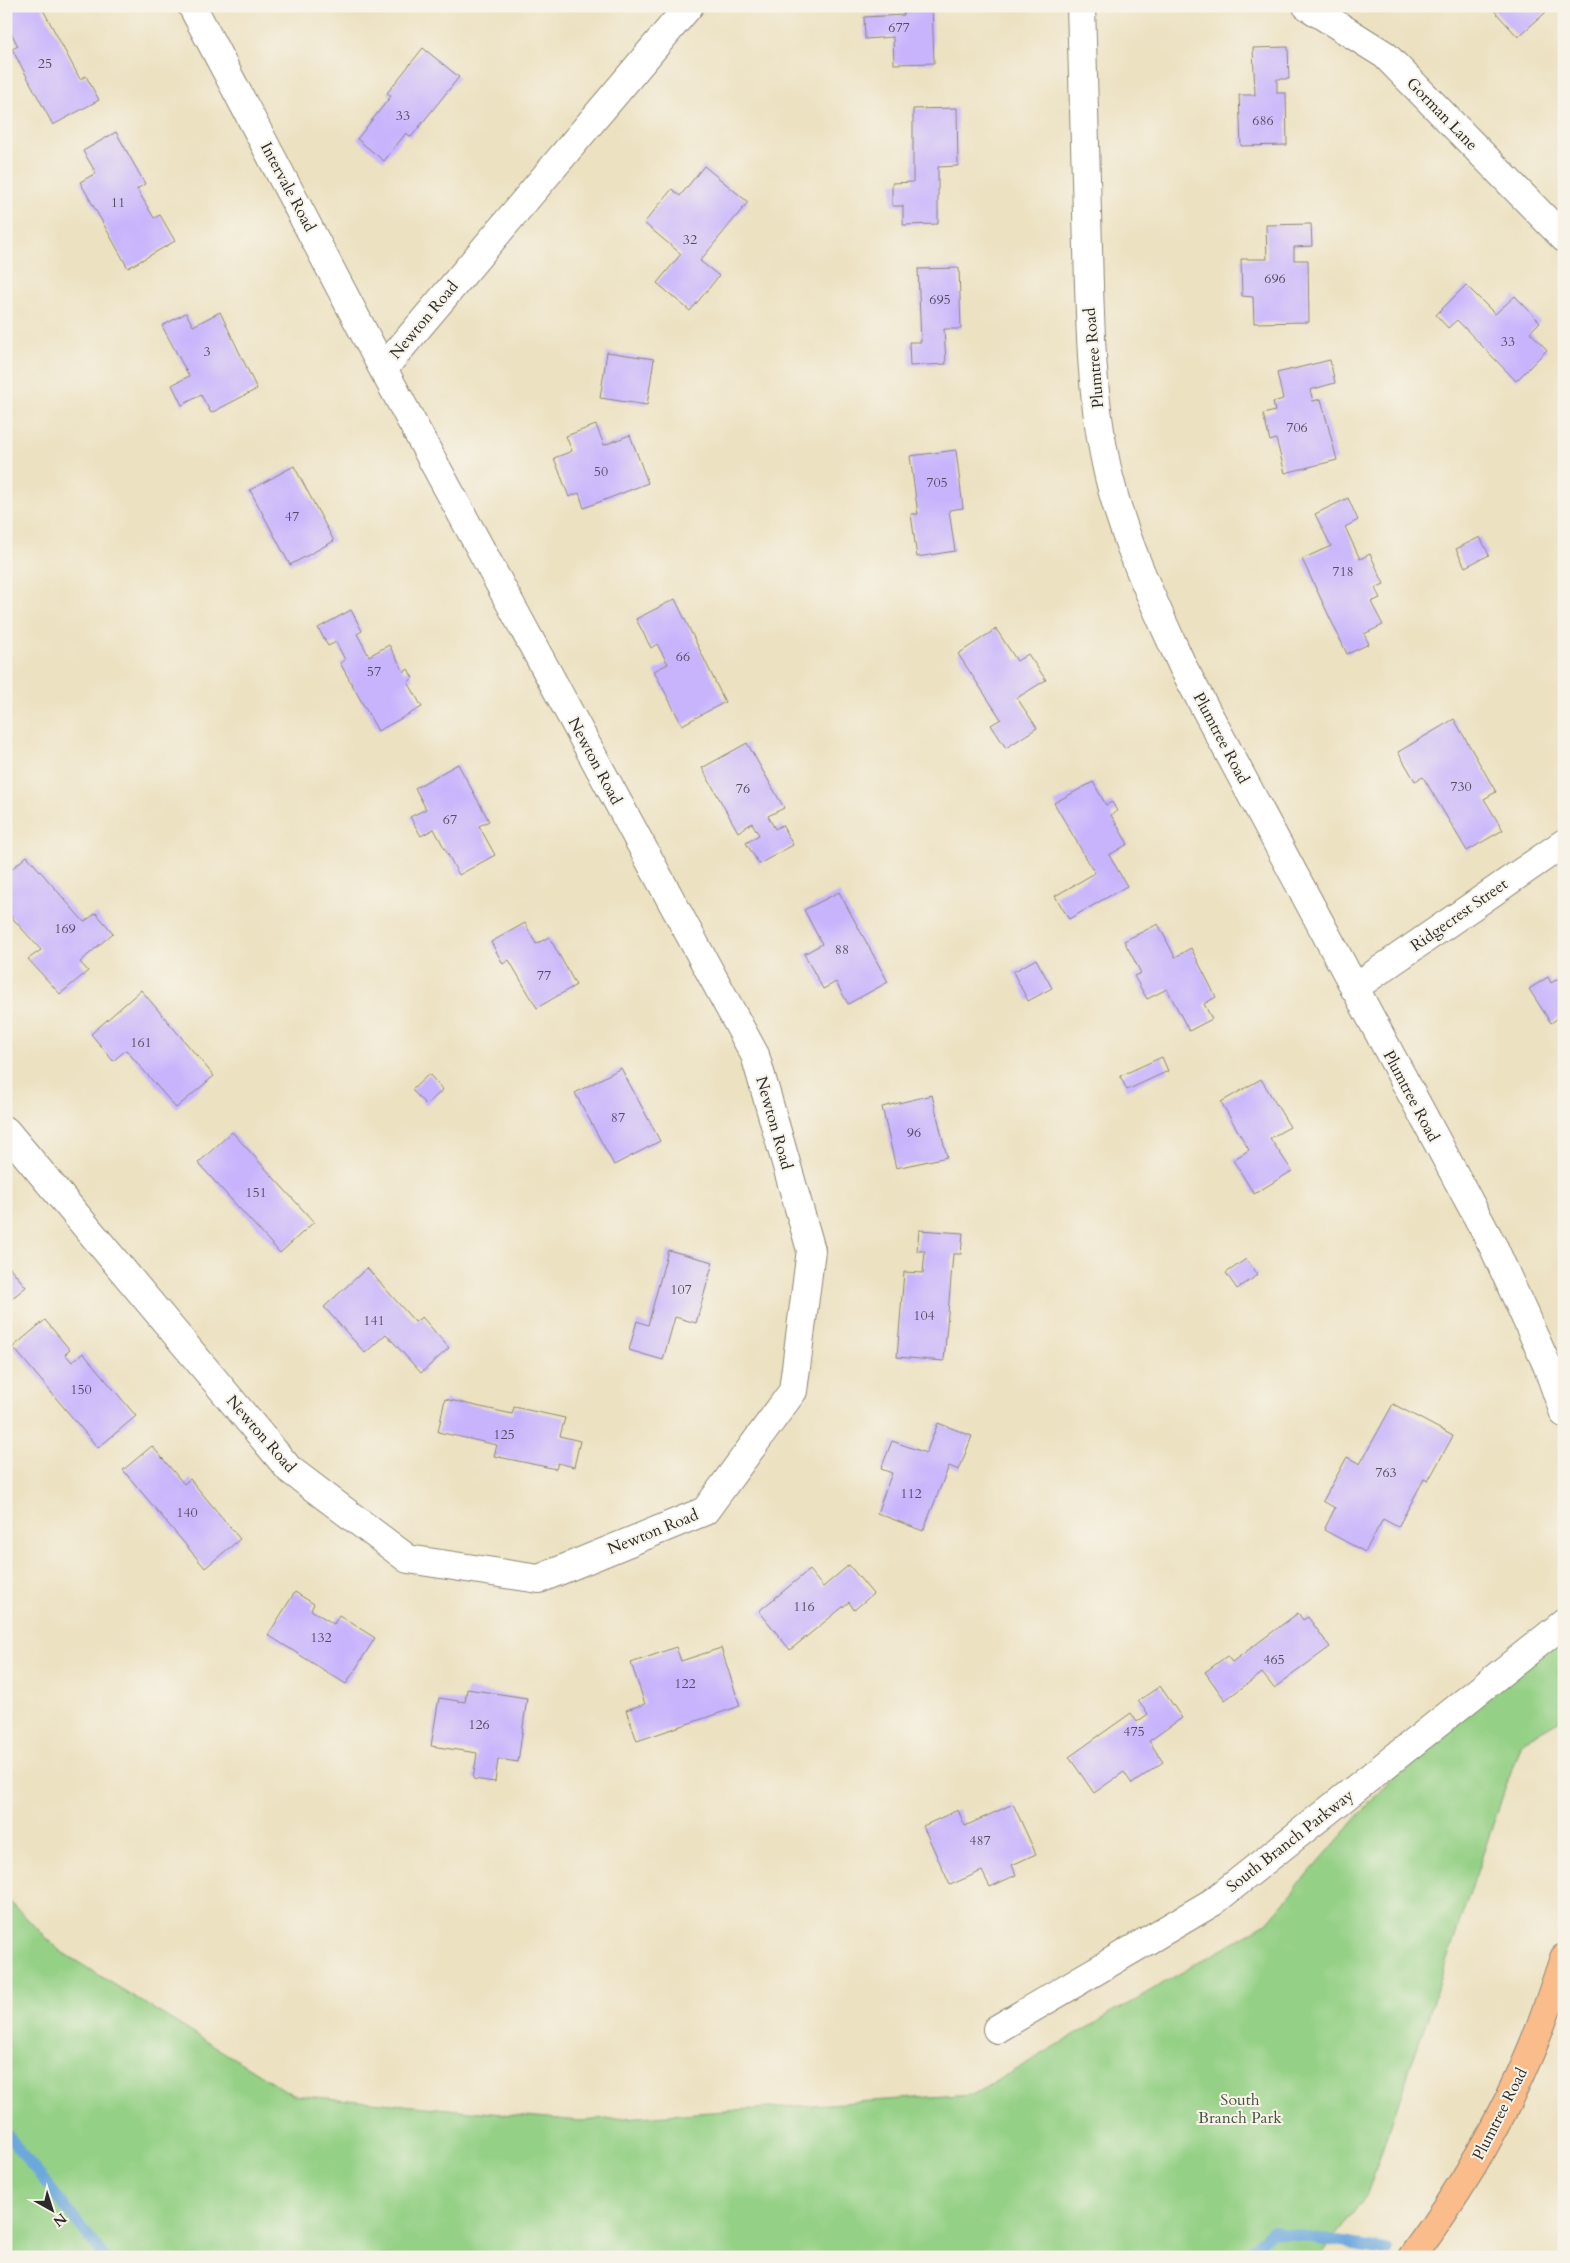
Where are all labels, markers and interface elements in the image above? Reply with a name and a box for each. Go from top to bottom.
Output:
house number: 677 [888,18,910,37]
house number: 25 [38,54,52,73]
street label: Gorman Lane [1401,73,1483,155]
house number: 33 [396,106,410,125]
house number: 686 [1252,111,1274,130]
street label: Intervale Road [255,138,321,236]
house number: 11 [111,193,125,212]
house number: 32 [683,230,697,249]
house number: 696 [1264,269,1286,288]
street label: Newton Road [385,276,464,364]
house number: 695 [929,290,951,309]
street label: Plumtree Road [1079,306,1109,409]
house number: 33 [1501,332,1515,351]
house number: 3 [203,342,211,361]
house number: 706 [1286,418,1308,437]
house number: 50 [594,462,608,481]
house number: 705 [926,473,948,492]
house number: 47 [285,507,299,526]
house number: 718 [1332,562,1354,581]
house number: 66 [676,647,690,666]
house number: 57 [367,662,381,681]
street label: Plumtree Road [1188,688,1255,788]
street label: Newton Road [563,713,627,809]
house number: 730 [1450,777,1472,796]
house number: 76 [736,779,750,798]
house number: 67 [443,810,457,829]
street label: Ridgecrest Street [1406,873,1512,957]
house number: 169 [54,919,76,938]
house number: 88 [835,940,849,959]
house number: 77 [537,966,551,985]
house number: 161 [130,1033,152,1052]
street label: Plumtree Road [1378,1046,1445,1146]
street label: Newton Road [750,1074,798,1173]
house number: 87 [611,1108,625,1127]
house number: 96 [907,1123,921,1142]
house number: 151 [245,1183,267,1202]
house number: 107 [670,1280,692,1299]
house number: 104 [913,1306,935,1325]
house number: 141 [363,1311,385,1330]
house number: 150 [70,1380,92,1399]
street label: Newton Road [221,1391,301,1478]
house number: 125 [493,1425,515,1444]
house number: 763 [1375,1463,1397,1482]
house number: 112 [900,1484,922,1503]
house number: 140 [176,1503,198,1522]
street label: Newton Road [604,1504,702,1560]
house number: 116 [793,1597,815,1616]
house number: 132 [310,1628,332,1647]
house number: 465 [1263,1650,1285,1669]
house number: 122 [674,1674,696,1693]
house number: 126 [468,1715,490,1734]
house number: 475 [1123,1722,1145,1741]
street label: South Branch Parkway [1222,1784,1359,1898]
house number: 487 [969,1831,991,1850]
street label: Plumtree Road [1467,2064,1533,2164]
park label: South Branch Park [1198,2089,1282,2129]
north arrow [28,2186,78,2236]
text: N [49,2209,71,2231]

